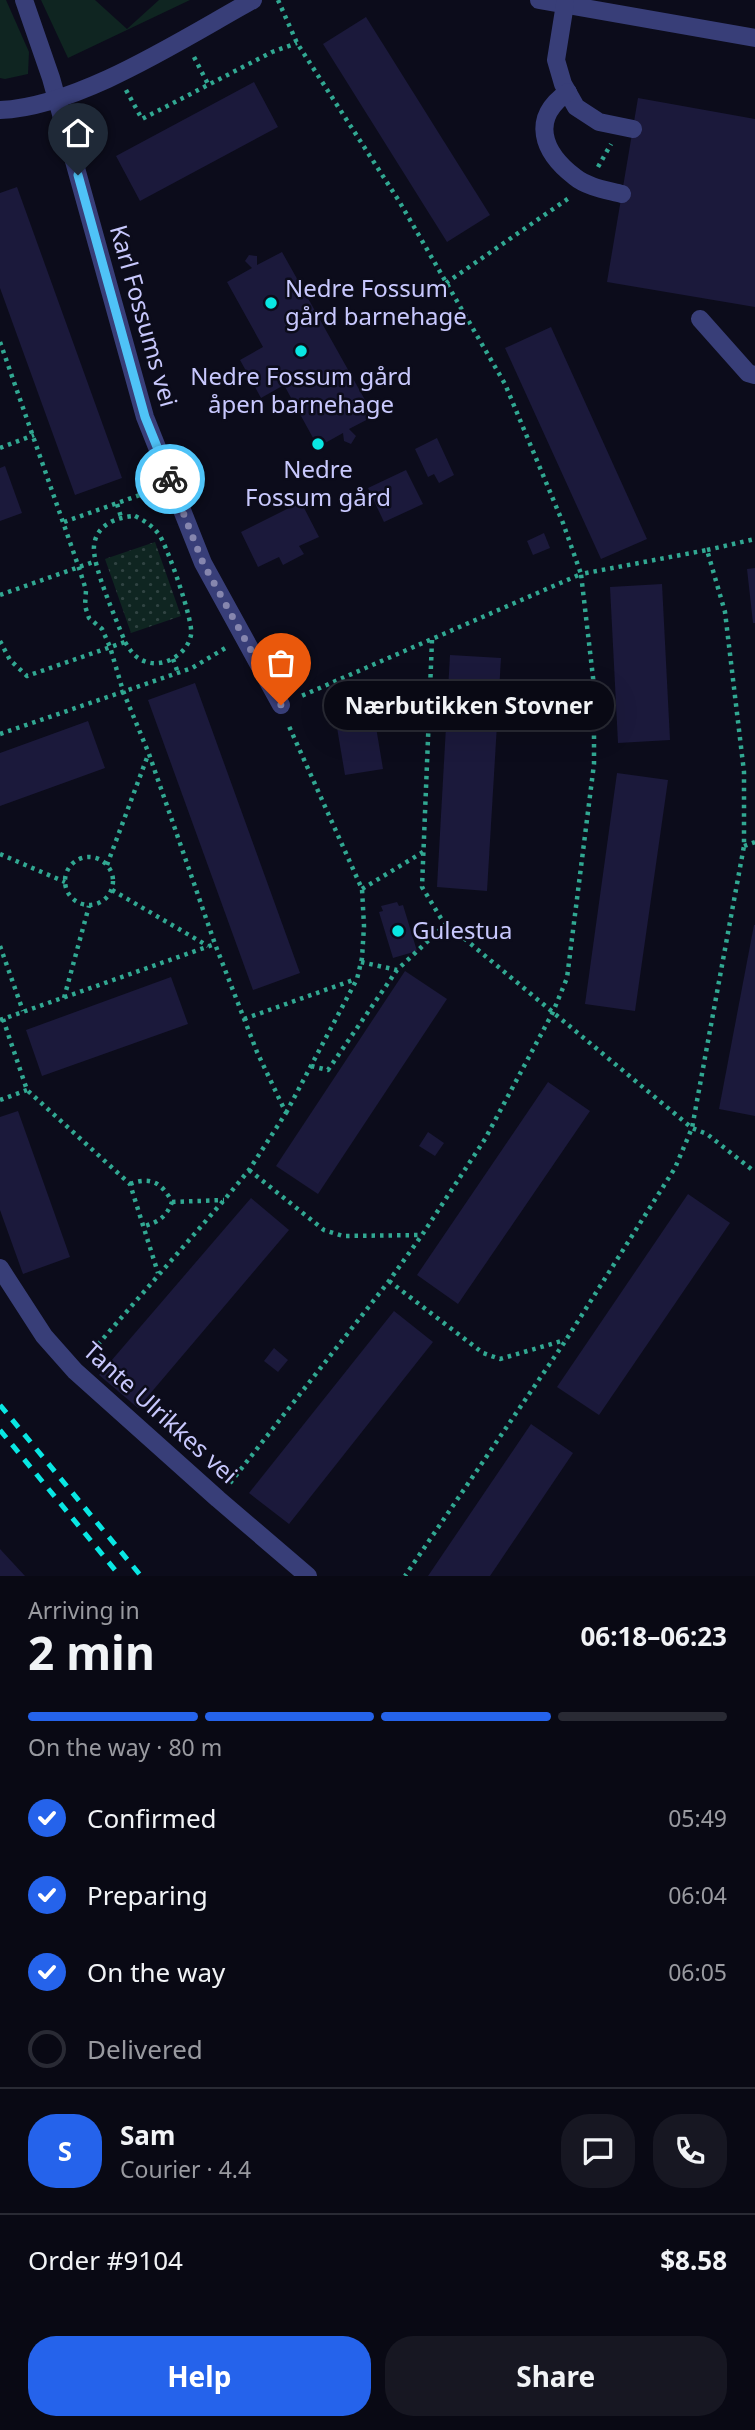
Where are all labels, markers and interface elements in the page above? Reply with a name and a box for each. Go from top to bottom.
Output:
pin [48,103,108,175]
icon: home [59,114,97,152]
street label: Karl Fossums vei [103,221,186,410]
place label: Nedre Fossum gård barnehage [285,271,467,332]
marker: Nedre Fossum gård barnehage [263,295,279,311]
marker: Nedre Fossum gård åpen barnehage [293,343,309,359]
place label: Nedre Fossum gård åpen barnehage [190,359,412,420]
marker: Nedre Fossum gård [310,436,326,452]
courier [135,444,205,514]
place label: Nedre Fossum gård [245,452,391,513]
icon: bike [151,460,189,498]
pin [251,633,311,705]
icon: bag [262,644,300,682]
callout: Nærbutikken Stovner [323,680,614,730]
text: Nærbutikken Stovner [345,689,593,721]
place label: Gulestua [412,913,513,946]
marker: Gulestua [390,923,406,939]
street label: Tante Ulrikkes vei [77,1334,245,1490]
text: Arriving in [28,1594,140,1626]
text: 06:18–06:23 [580,1618,727,1654]
text: 2 min [28,1621,155,1683]
text: On the way · 80 m [28,1731,222,1763]
icon: check [28,1799,66,1837]
text: Confirmed [87,1800,217,1836]
text: 05:49 [668,1802,727,1834]
icon: check [28,1876,66,1914]
text: Preparing [87,1877,208,1913]
text: 06:04 [668,1879,727,1911]
icon: check [28,1953,66,1991]
text: On the way [87,1954,225,1990]
text: 06:05 [668,1956,727,1988]
text: Delivered [87,2031,203,2067]
button: chat [561,2114,635,2188]
button: phone [653,2114,727,2188]
text: Sam [120,2117,175,2153]
text: S [58,2133,72,2169]
text: Courier · 4.4 [120,2153,251,2185]
text: Order #9104 [28,2242,183,2278]
text: $8.58 [660,2242,727,2278]
button: Help [28,2336,371,2416]
button: Share [385,2336,727,2416]

